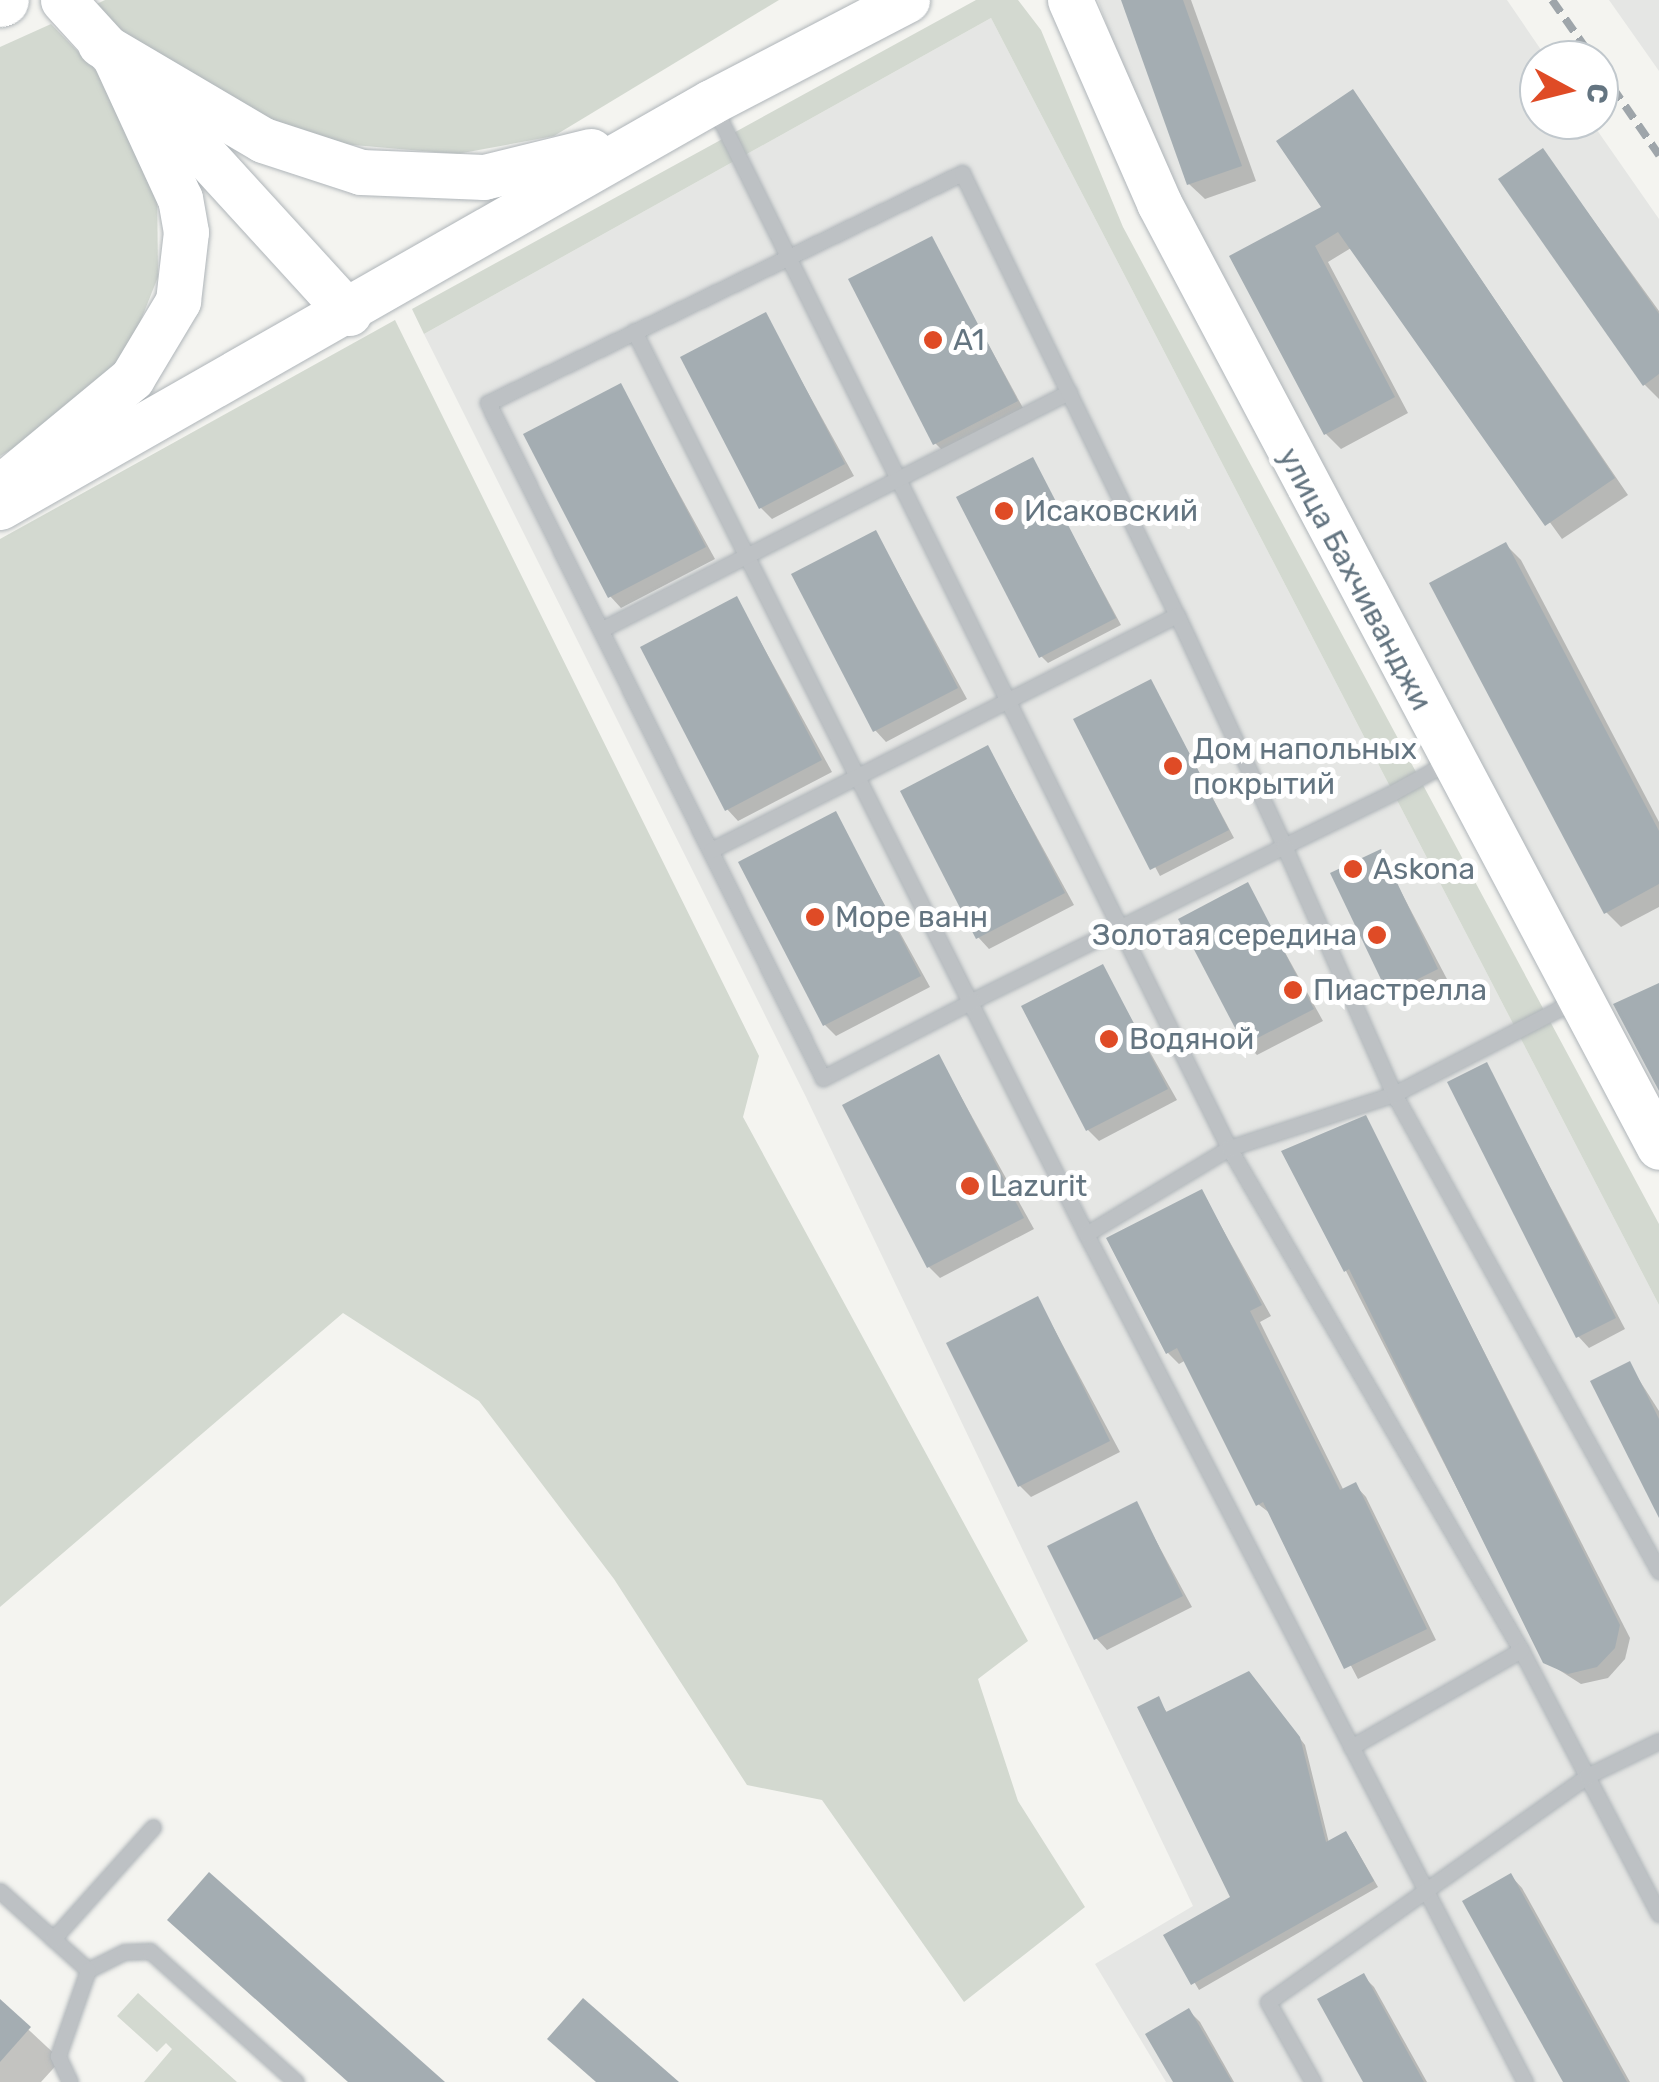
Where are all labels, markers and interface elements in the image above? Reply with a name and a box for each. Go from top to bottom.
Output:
north arrow [1519,40,1619,140]
text: С [1580,82,1615,105]
place label: A1 [953,322,985,358]
marker: A1 [922,329,944,351]
street label: улица Бахчиванджи [1271,442,1439,716]
place label: Исаковский [1024,493,1198,529]
marker: Исаковский [993,500,1015,522]
place label: Дом напольных покрытий [1193,731,1417,802]
marker: Дом напольных покрытий [1162,755,1184,777]
place label: Askona [1373,851,1475,887]
marker: Askona [1342,858,1364,880]
place label: Море ванн [835,899,988,935]
marker: Море ванн [804,906,826,928]
place label: Золотая середина [1092,917,1357,953]
marker: Золотая середина [1366,924,1388,946]
place label: Пиастрелла [1313,972,1487,1008]
marker: Пиастрелла [1282,979,1304,1001]
place label: Водяной [1129,1021,1254,1057]
marker: Водяной [1098,1028,1120,1050]
place label: Lazurit [990,1168,1087,1204]
marker: Lazurit [959,1175,981,1197]

